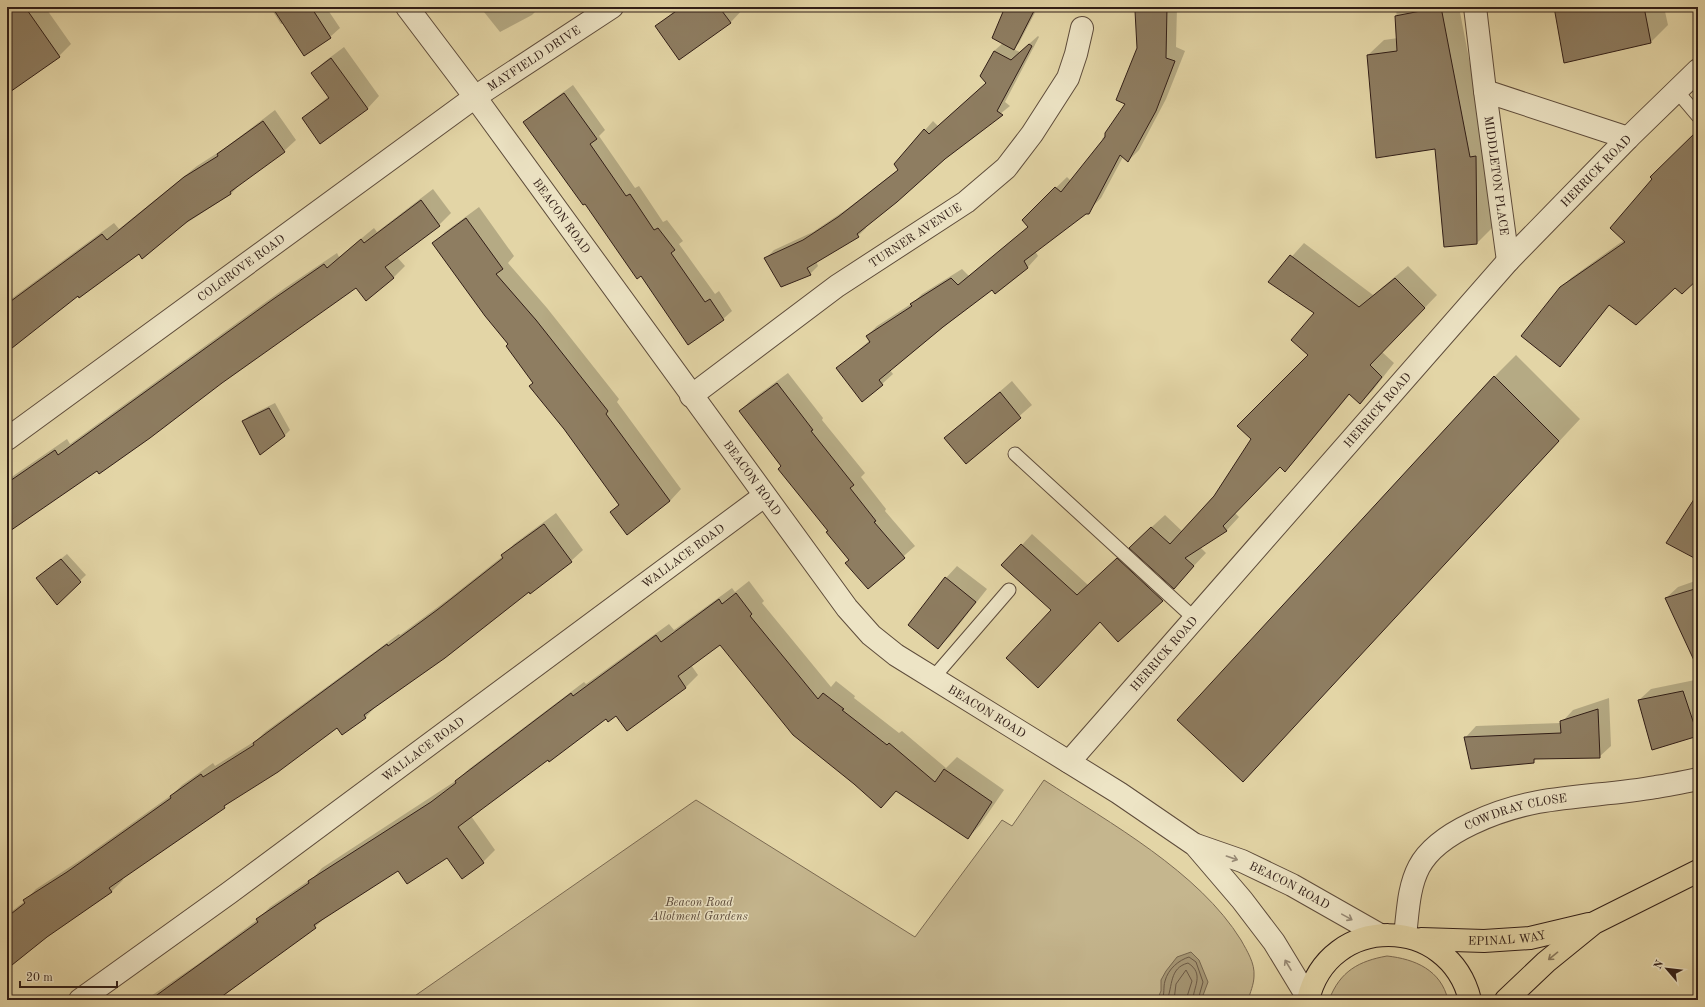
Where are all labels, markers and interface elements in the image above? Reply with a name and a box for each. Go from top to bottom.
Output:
street label: MAYFIELD DRIVE [486,24,583,94]
street label: MIDDLETON PLACE [1481,115,1509,236]
street label: HERRICK ROAD [1559,133,1634,210]
street label: BEACON ROAD [530,177,592,256]
street label: TURNER AVENUE [867,202,964,270]
street label: COLGROVE ROAD [196,233,288,305]
street label: HERRICK ROAD [1342,371,1414,450]
street label: BEACON ROAD [720,439,783,518]
street label: WALLACE ROAD [640,522,727,591]
street label: HERRICK ROAD [1129,615,1200,694]
street label: BEACON ROAD [945,684,1027,741]
street label: WALLACE ROAD [380,715,467,784]
street label: COWDRAY CLOSE [1463,793,1568,833]
one-way arrow [1225,854,1237,862]
street label: BEACON ROAD [1247,860,1331,912]
park label: Beacon Road Allotment Gardens [649,897,748,923]
one-way arrow [1341,913,1353,921]
street label: EPINAL WAY [1468,929,1547,948]
north arrow [1647,949,1687,989]
one-way arrow [1548,952,1558,961]
text: N [1653,958,1667,971]
one-way arrow [1283,959,1291,971]
scale bar [20,963,117,989]
text: 20 m [26,972,53,984]

